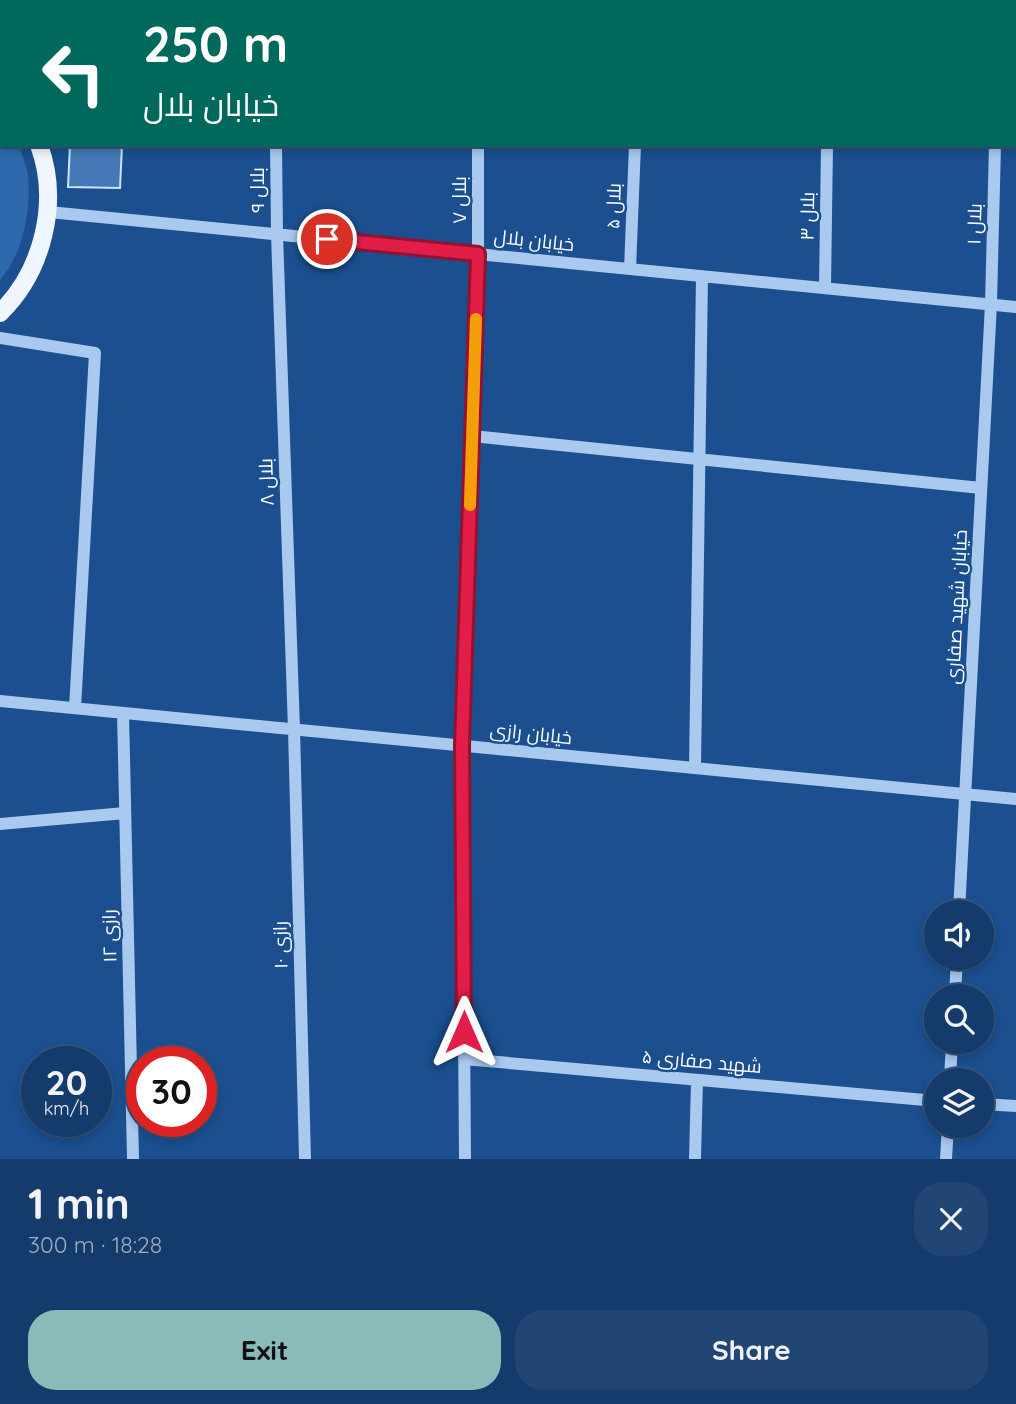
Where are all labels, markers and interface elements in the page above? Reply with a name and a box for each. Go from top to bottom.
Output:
text: 250 m [143,13,288,74]
icon: left [28,28,119,119]
text: خیابان بلال [143,84,279,124]
street label: بلال ۹ [245,167,269,213]
street label: بلال ۷ [447,176,471,224]
street label: بلال ۵ [600,183,626,229]
street label: بلال ۳ [795,192,819,240]
street label: بلال ۱ [961,203,987,245]
pin [297,209,357,269]
icon: arrive [308,220,346,258]
street label: خیابان بلال [493,224,575,256]
street label: بلال ۸ [253,458,279,506]
street label: خیابان شهید صفاری [940,529,972,685]
street label: خیابان رازی [489,717,573,749]
map controls [924,900,994,1138]
button: sound [924,900,994,970]
street label: رازی ۱۲ [97,909,121,963]
street label: رازی ۱۰ [268,921,292,969]
button: search [924,984,994,1054]
position arrow [427,995,501,1069]
street label: شهید صفاری ۵ [641,1044,763,1078]
speed limit sign: 30 [126,1046,217,1137]
text: 20 [46,1060,87,1104]
button: layers [924,1068,994,1138]
text: km/h [44,1097,89,1120]
text: 1 min [28,1177,130,1230]
button: close [914,1182,988,1256]
text: 300 m · 18:28 [28,1230,162,1259]
button: Exit [28,1310,501,1390]
button: Share [515,1310,988,1390]

